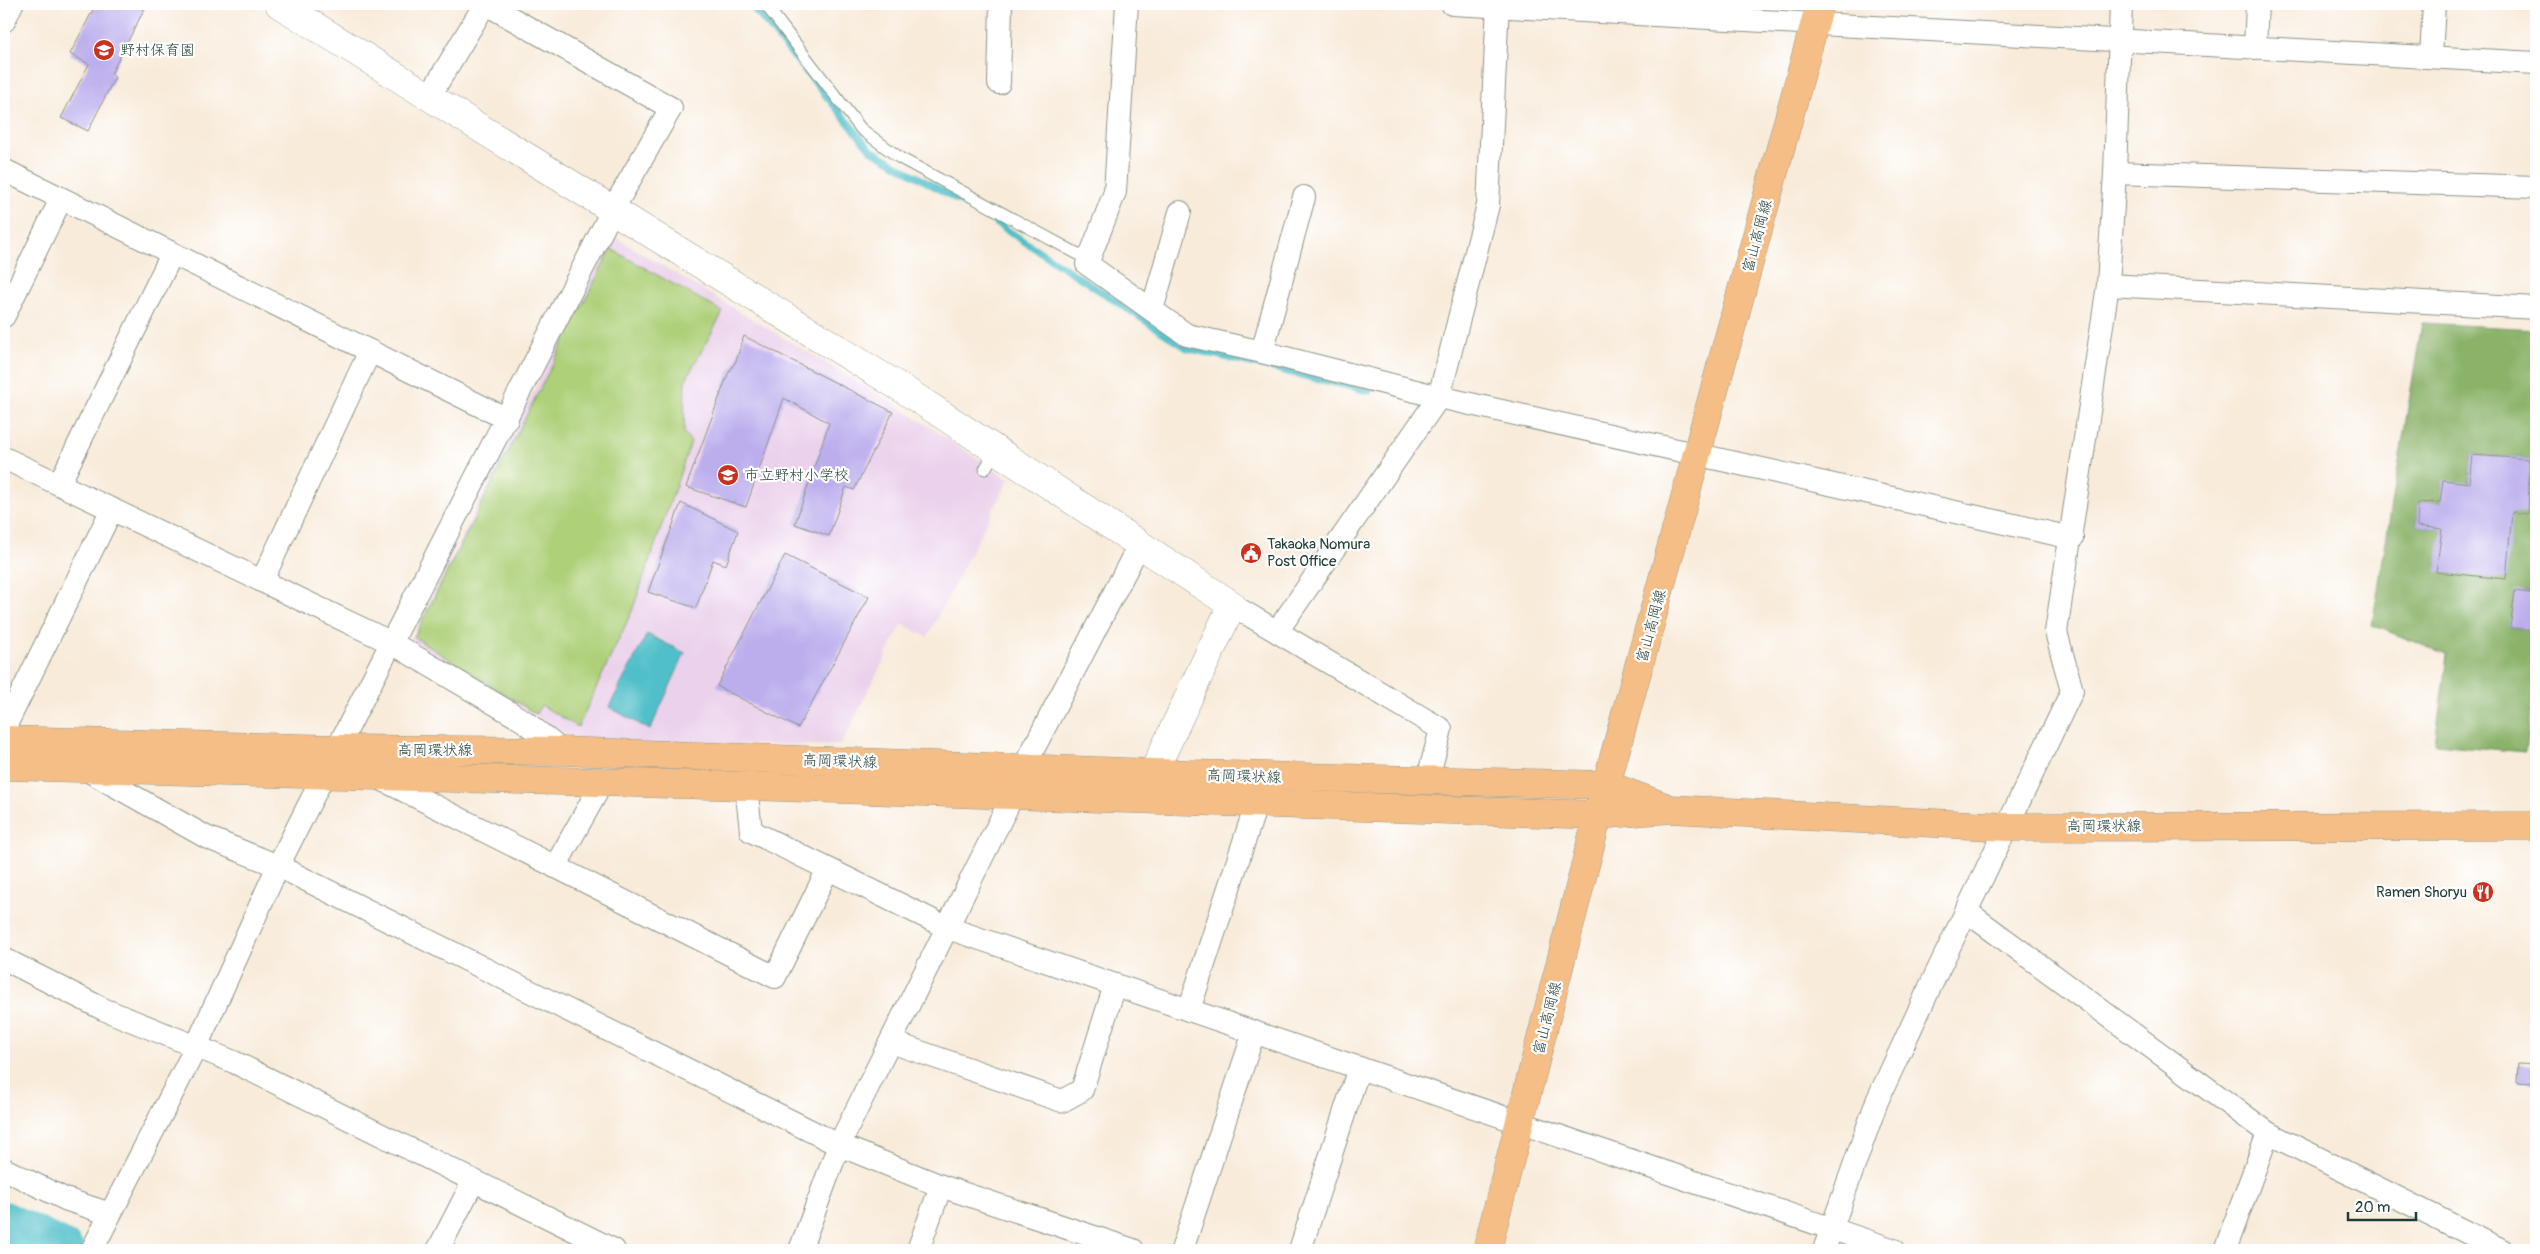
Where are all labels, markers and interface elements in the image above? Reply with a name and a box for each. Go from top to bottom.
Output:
school or university icon: 野村保育園 [92,38,116,62]
place label: 野村保育園 [120,41,195,60]
street label: 富山高岡線 [1739,197,1776,275]
school or university icon: 市立野村小学校 [716,463,740,487]
place label: 市立野村小学校 [744,466,849,485]
place label: Takaoka Nomura Post Office [1267,535,1370,571]
public building icon: Takaoka Nomura Post Office [1239,541,1263,565]
street label: 富山高岡線 [1633,587,1670,665]
street label: 高岡環状線 [397,741,473,760]
street label: 高岡環状線 [802,751,878,772]
street label: 高岡環状線 [1206,766,1282,787]
street label: 高岡環状線 [2066,817,2142,836]
restaurant icon: Ramen Shoryu [2471,880,2495,904]
place label: Ramen Shoryu [2376,883,2467,902]
street label: 富山高岡線 [1529,979,1566,1057]
scale bar [2348,1189,2415,1221]
text: 20 m [2355,1198,2390,1217]

